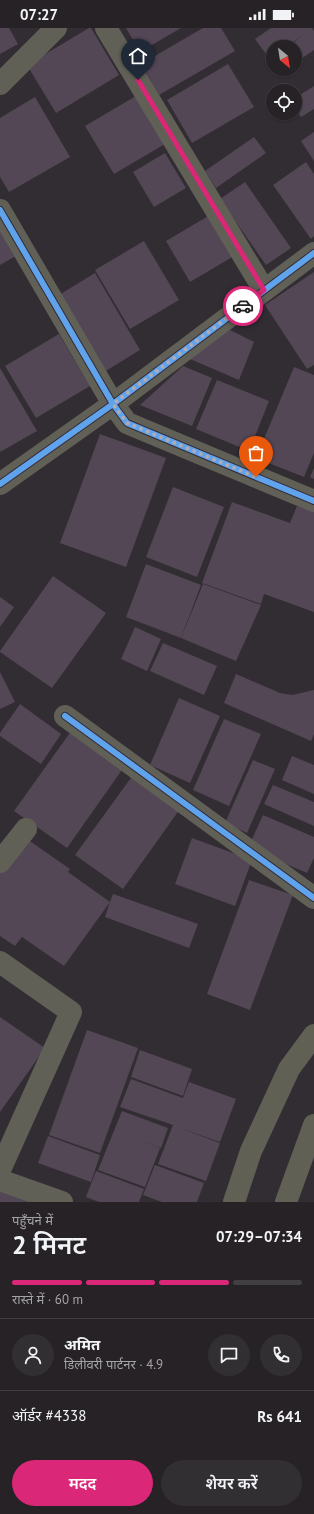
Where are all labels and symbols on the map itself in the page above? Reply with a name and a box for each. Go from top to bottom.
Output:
pin [121,39,155,80]
north arrow [266,40,302,76]
courier [223,286,263,326]
pin [239,436,273,477]

